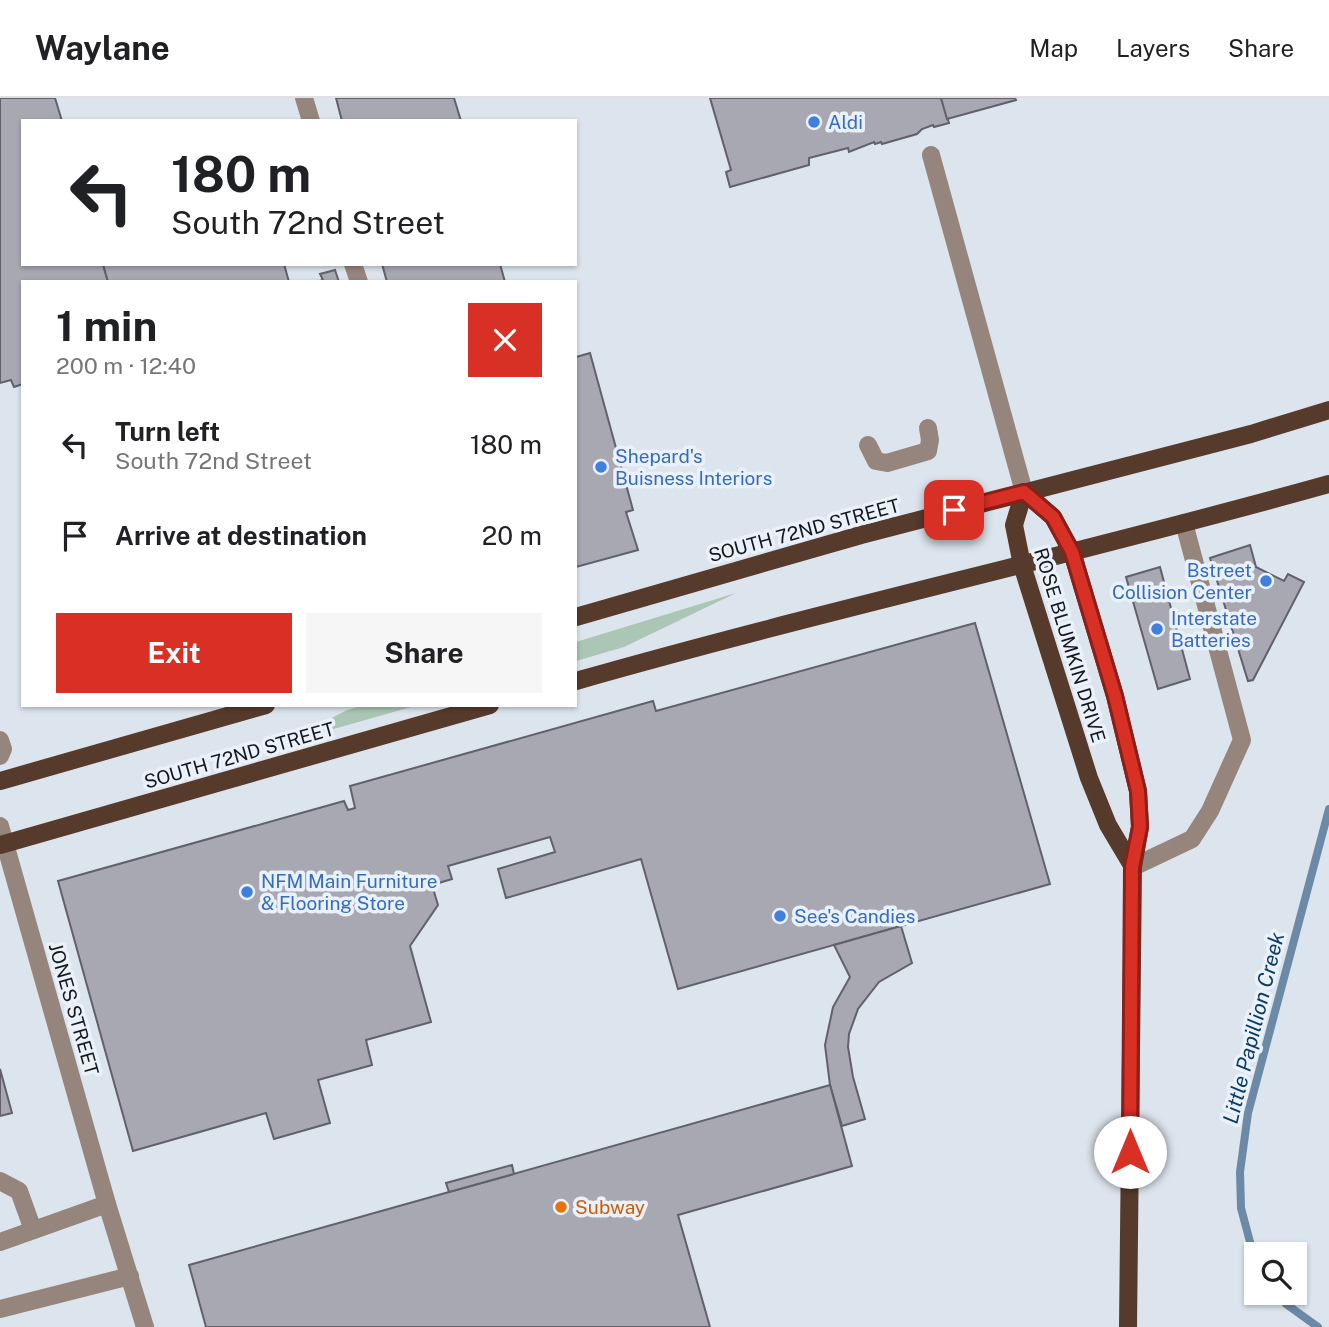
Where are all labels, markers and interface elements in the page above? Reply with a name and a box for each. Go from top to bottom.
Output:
text: Waylane [35,29,170,67]
text: Map [1029,34,1078,62]
text: Layers [1116,34,1190,62]
text: Share [1228,34,1294,62]
place label: Aldi [828,111,863,133]
marker: Aldi [806,114,822,130]
text: 180 m [171,145,311,203]
icon: left [56,147,147,238]
text: South 72nd Street [171,204,445,241]
text: 1 min [56,301,157,350]
button: close [468,303,542,377]
text: 200 m · 12:40 [56,352,196,379]
text: Turn left [115,416,220,447]
icon: left [56,426,94,464]
text: 180 m [470,429,542,460]
place label: Shepard's Buisness Interiors [615,445,772,489]
text: South 72nd Street [115,447,312,474]
marker: Shepard's Buisness Interiors [593,459,609,475]
pin [924,480,984,540]
icon: arrive [935,491,973,529]
street label: SOUTH 72ND STREET [706,494,902,566]
icon: arrive [56,517,94,555]
text: Arrive at destination [115,520,367,551]
text: 20 m [482,520,542,551]
street label: ROSE BLUMKIN DRIVE [1030,545,1110,745]
place label: Bstreet Collision Center [1112,559,1252,603]
marker: Bstreet Collision Center [1258,573,1274,589]
place label: Interstate Batteries [1171,607,1257,651]
button: Exit [56,613,292,693]
button: Share [306,613,542,693]
marker: Interstate Batteries [1149,621,1165,637]
street label: SOUTH 72ND STREET [141,717,337,793]
place label: NFM Main Furniture & Flooring Store [261,870,438,914]
marker: NFM Main Furniture & Flooring Store [239,884,255,900]
place label: See's Candies [794,905,915,927]
marker: See's Candies [772,908,788,924]
water label: Little Papillion Creek [1218,929,1290,1126]
street label: JONES STREET [45,940,103,1078]
position arrow [1093,1115,1167,1189]
place label: Subway [575,1196,645,1218]
marker: Subway [553,1199,569,1215]
map controls [1244,1242,1307,1305]
button: search [1244,1242,1307,1305]

